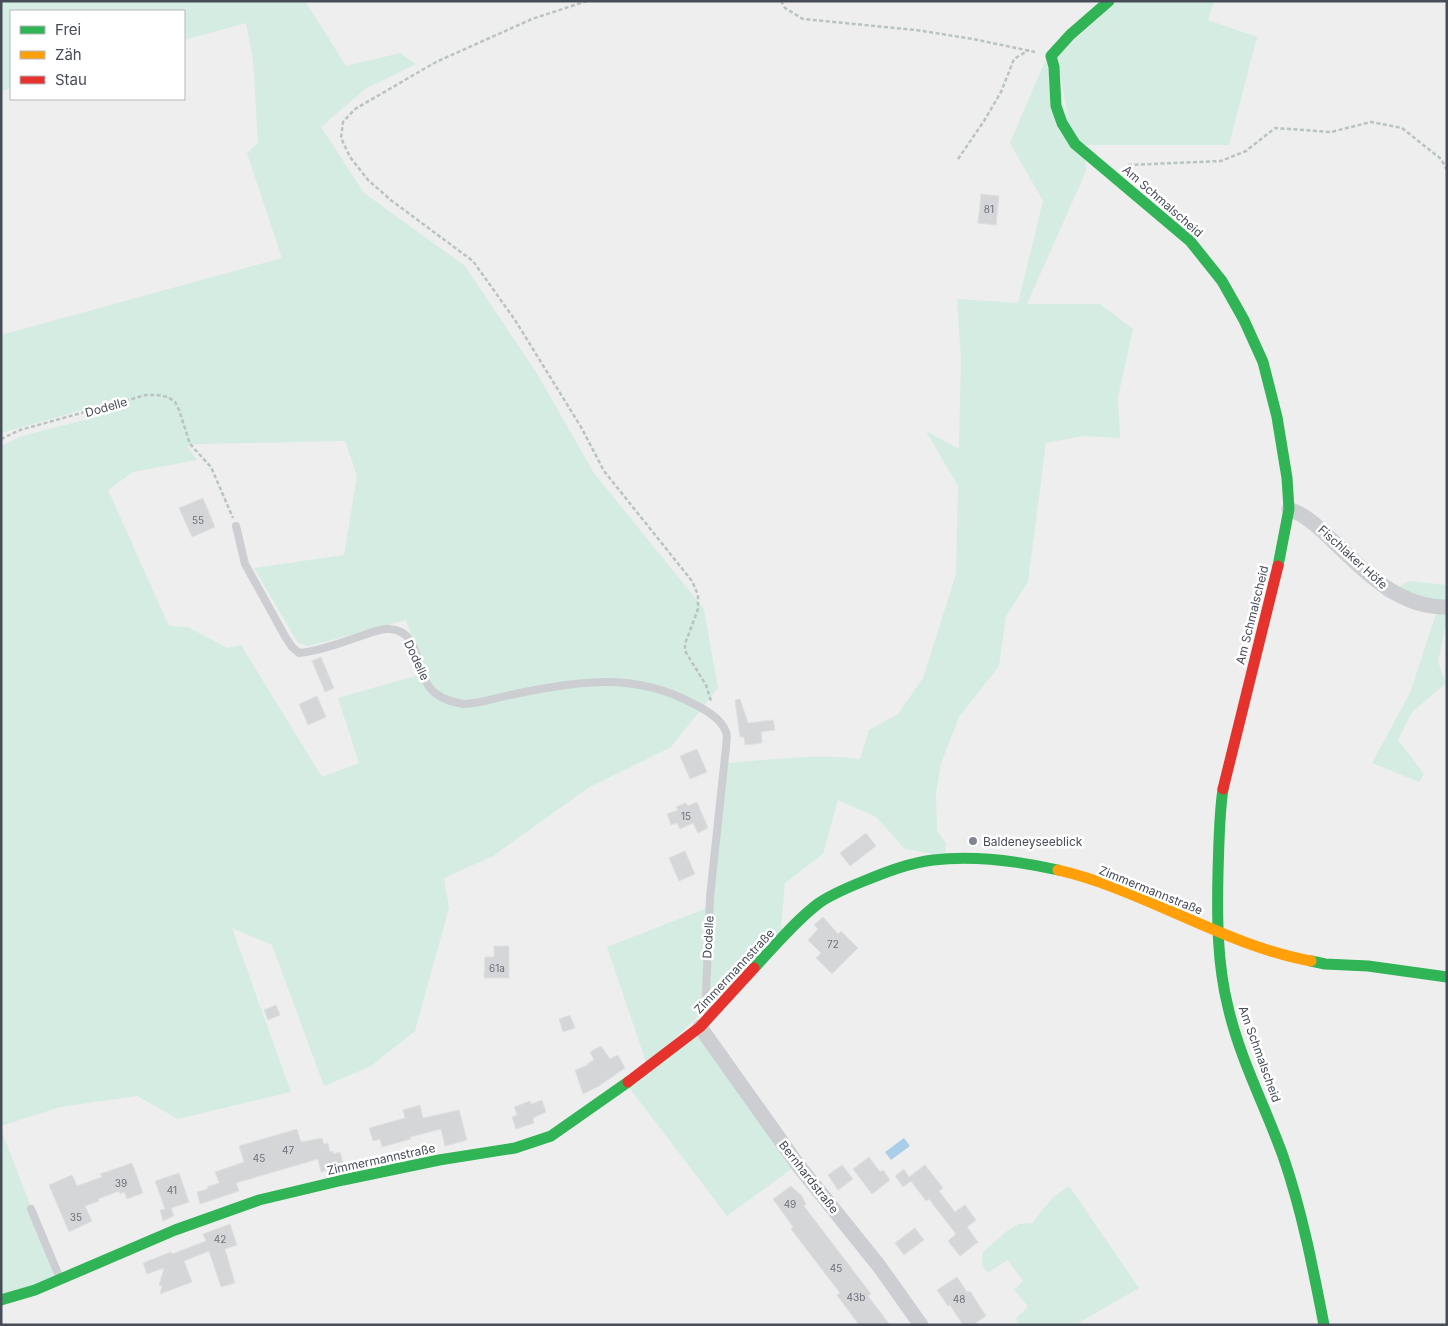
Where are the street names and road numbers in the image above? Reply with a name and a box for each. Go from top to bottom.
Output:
street label: Am Schmalscheid [1120,162,1206,240]
street label: Dodelle [83,394,129,420]
street label: Fischlaker Höfe [1315,522,1391,592]
street label: Am Schmalscheid [1232,564,1272,666]
street label: Dodelle [401,637,433,683]
street label: Zimmermannstraße [1097,862,1205,918]
street label: Dodelle [699,915,717,959]
street label: Zimmermannstraße [691,925,777,1017]
street label: Am Schmalscheid [1236,1004,1284,1104]
street label: Bernhardstraße [776,1138,842,1216]
street label: Zimmermannstraße [325,1140,437,1178]

